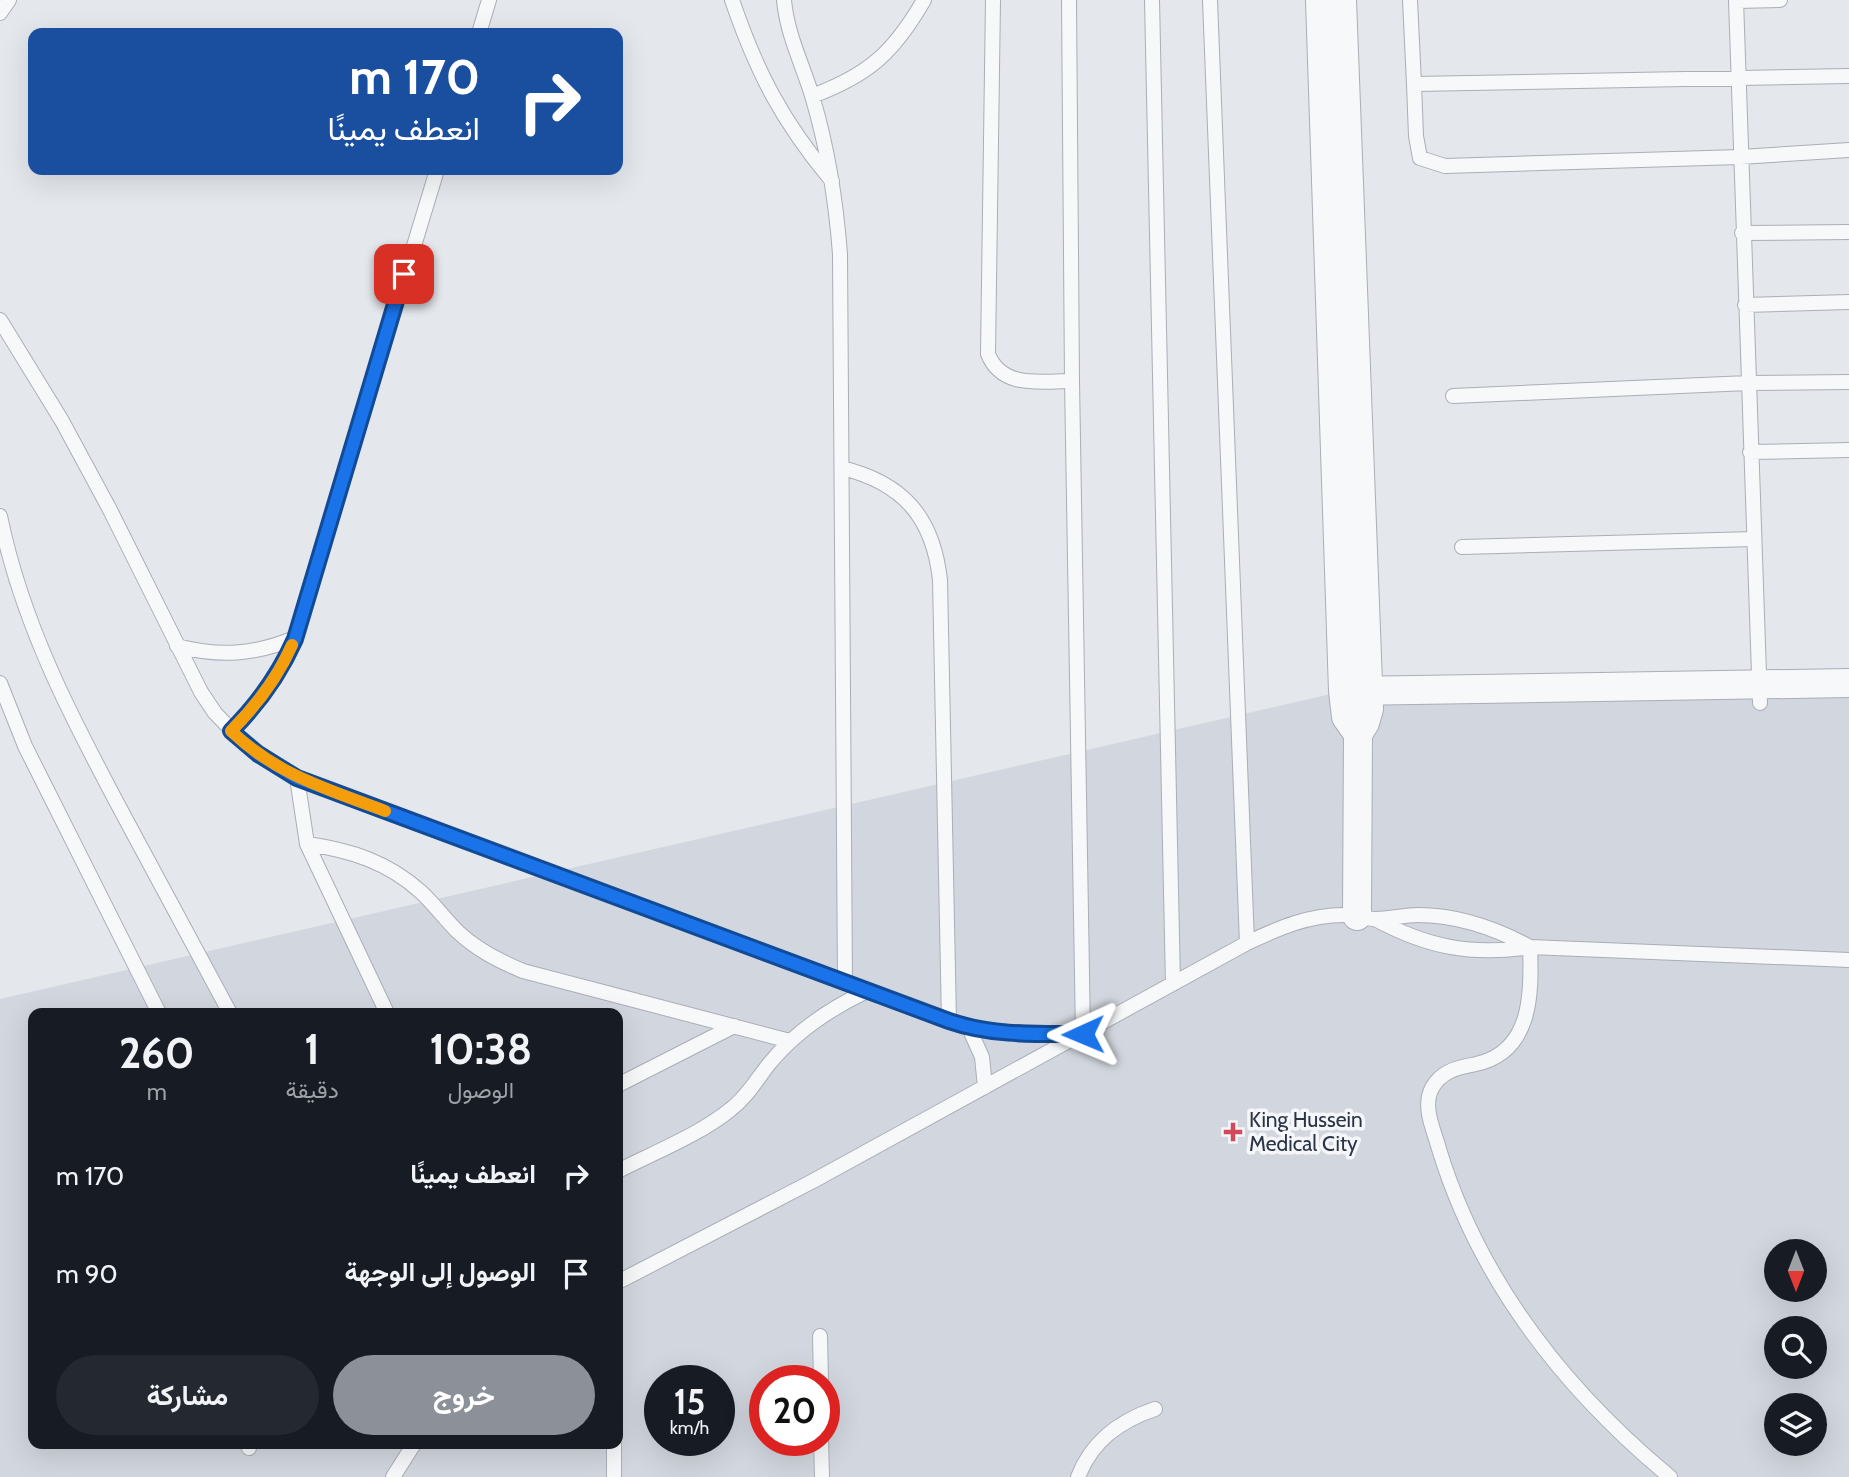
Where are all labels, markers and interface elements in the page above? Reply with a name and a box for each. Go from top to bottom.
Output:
text: 170 m [349,47,480,106]
icon: right [504,56,595,147]
text: انعطف يمينًا [328,109,480,148]
pin [374,244,434,304]
icon: arrive [385,255,423,293]
position arrow [1046,997,1120,1071]
text: 1 [304,1023,320,1075]
text: 10:38 [430,1023,532,1075]
text: 260 [119,1027,194,1079]
text: دقيقة [285,1076,339,1104]
text: الوصول [448,1076,514,1104]
text: m [147,1078,167,1106]
place label: King Hussein Medical City [1249,1107,1363,1156]
marker: King Hussein Medical City [1223,1122,1243,1142]
icon: right [557,1157,595,1195]
text: انعطف يمينًا [410,1158,536,1190]
text: 170 m [56,1160,124,1192]
north arrow [1764,1239,1827,1302]
map controls [1764,1239,1827,1456]
icon: arrive [557,1255,595,1293]
text: الوصول إلى الوجهة [345,1256,536,1288]
text: 90 m [56,1258,118,1290]
button: search [1764,1316,1827,1379]
button: مشاركة [56,1355,319,1435]
button: خروج [333,1355,595,1435]
speed limit sign: 20 [749,1365,840,1456]
text: 15 [674,1380,705,1423]
button: layers [1764,1393,1827,1456]
text: km/h [670,1417,709,1439]

